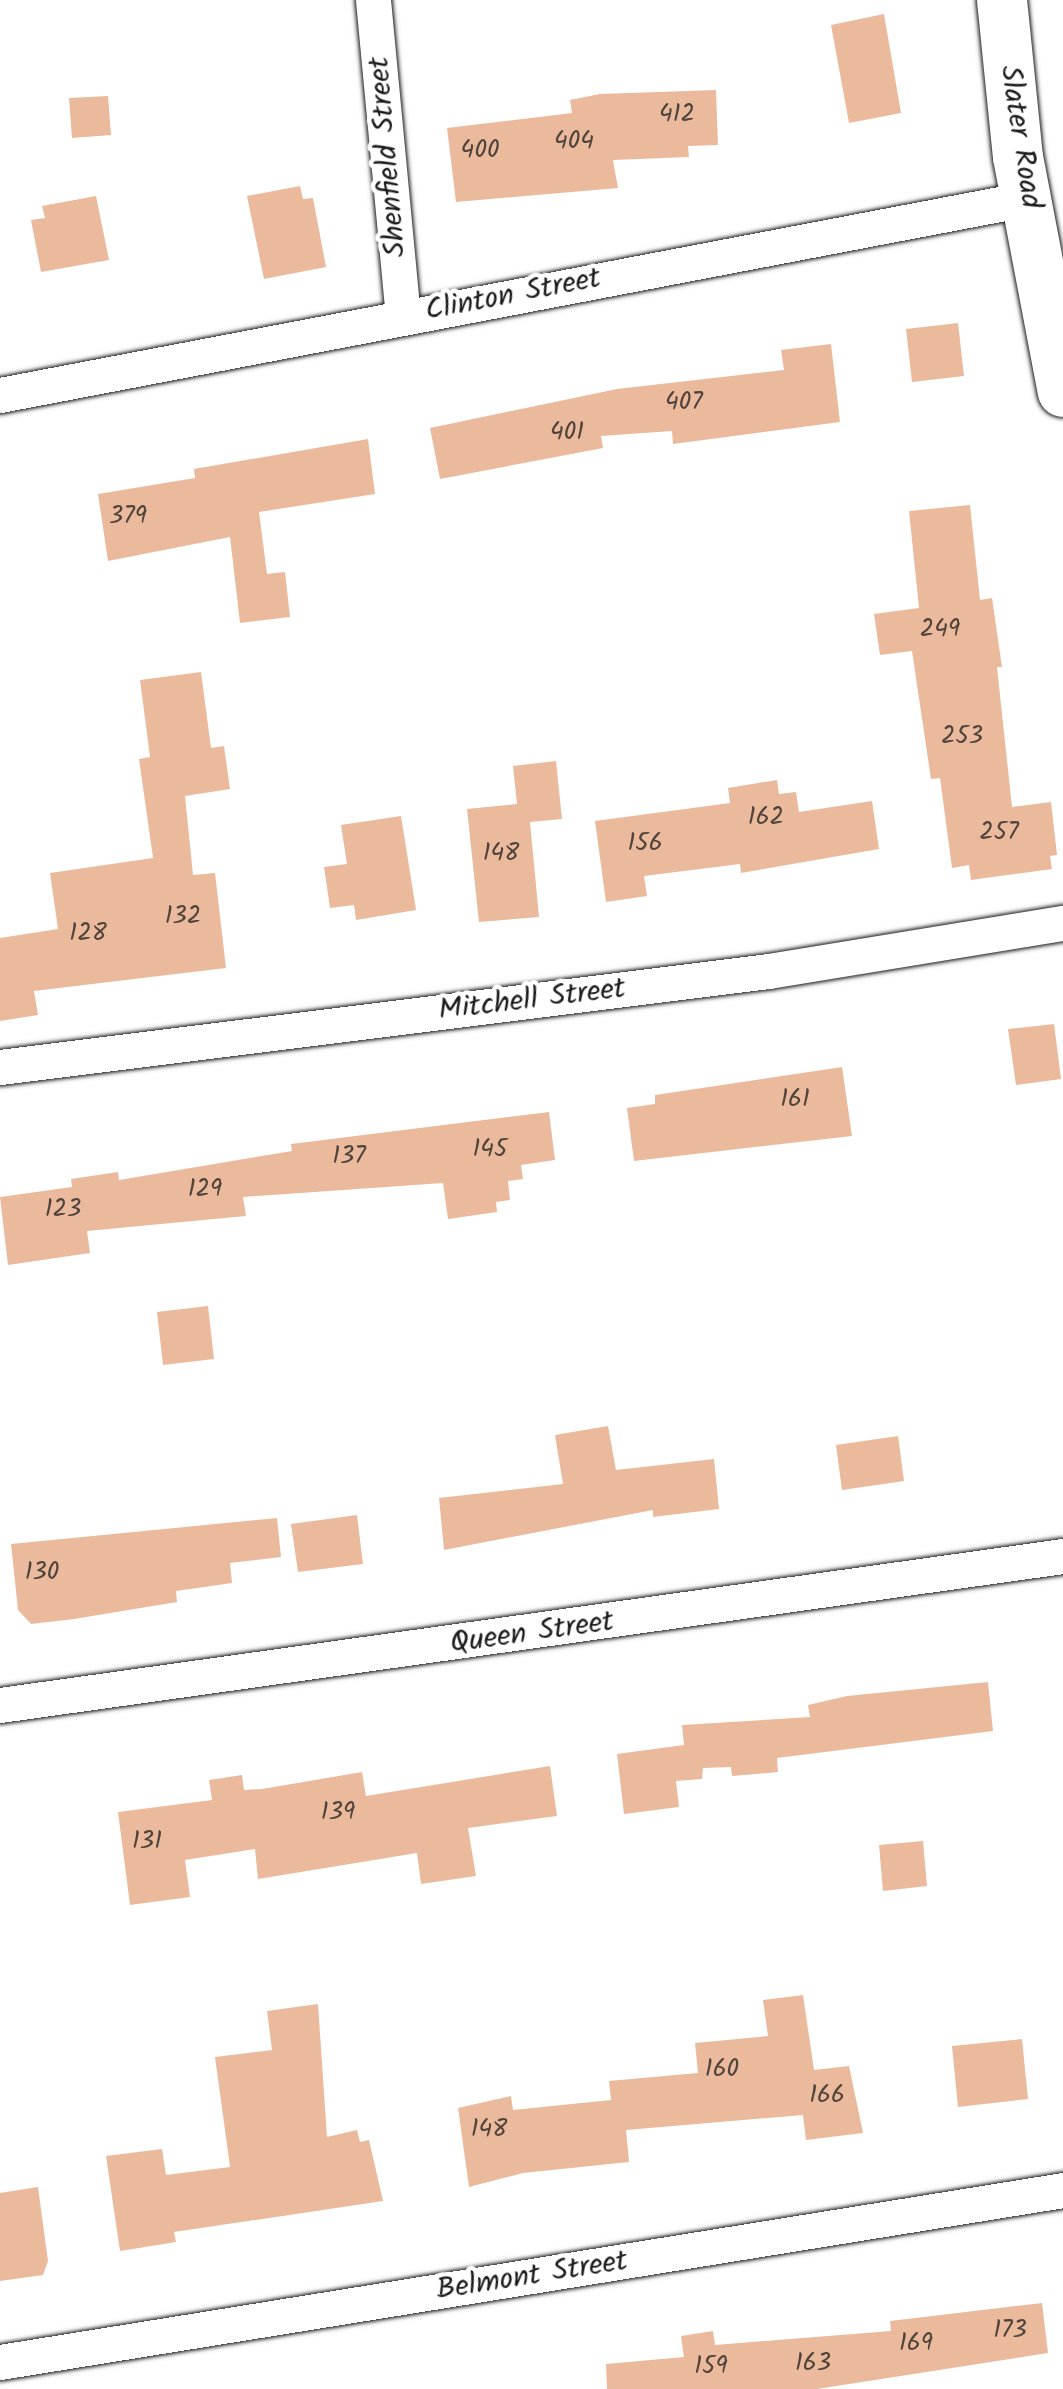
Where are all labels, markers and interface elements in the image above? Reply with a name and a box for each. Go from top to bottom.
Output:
street label: Shenfield Street [361,55,415,259]
street label: Slater Road [991,63,1049,211]
house number: 412 [659,99,695,129]
house number: 404 [554,126,594,156]
house number: 400 [461,135,499,165]
street label: Clinton Street [422,260,604,330]
house number: 407 [665,387,703,417]
house number: 401 [550,417,584,447]
house number: 379 [109,501,147,531]
house number: 249 [920,614,960,644]
house number: 253 [941,721,983,751]
house number: 162 [748,802,784,832]
house number: 257 [979,817,1019,847]
house number: 156 [627,828,663,858]
house number: 148 [483,838,519,868]
house number: 132 [165,901,201,931]
house number: 128 [69,918,107,948]
street label: Mitchell Street [436,971,628,1029]
house number: 161 [780,1084,810,1114]
house number: 145 [472,1134,508,1164]
house number: 137 [332,1141,366,1171]
house number: 129 [188,1174,222,1204]
house number: 123 [45,1194,81,1224]
house number: 130 [25,1557,59,1587]
street label: Queen Street [448,1604,616,1662]
house number: 139 [321,1797,355,1827]
house number: 131 [132,1826,162,1856]
house number: 160 [705,2054,739,2084]
house number: 166 [809,2080,845,2110]
house number: 148 [471,2114,507,2144]
street label: Belmont Street [434,2243,630,2309]
house number: 173 [993,2315,1027,2345]
house number: 169 [899,2328,933,2358]
house number: 163 [795,2348,831,2378]
house number: 159 [694,2351,728,2381]

